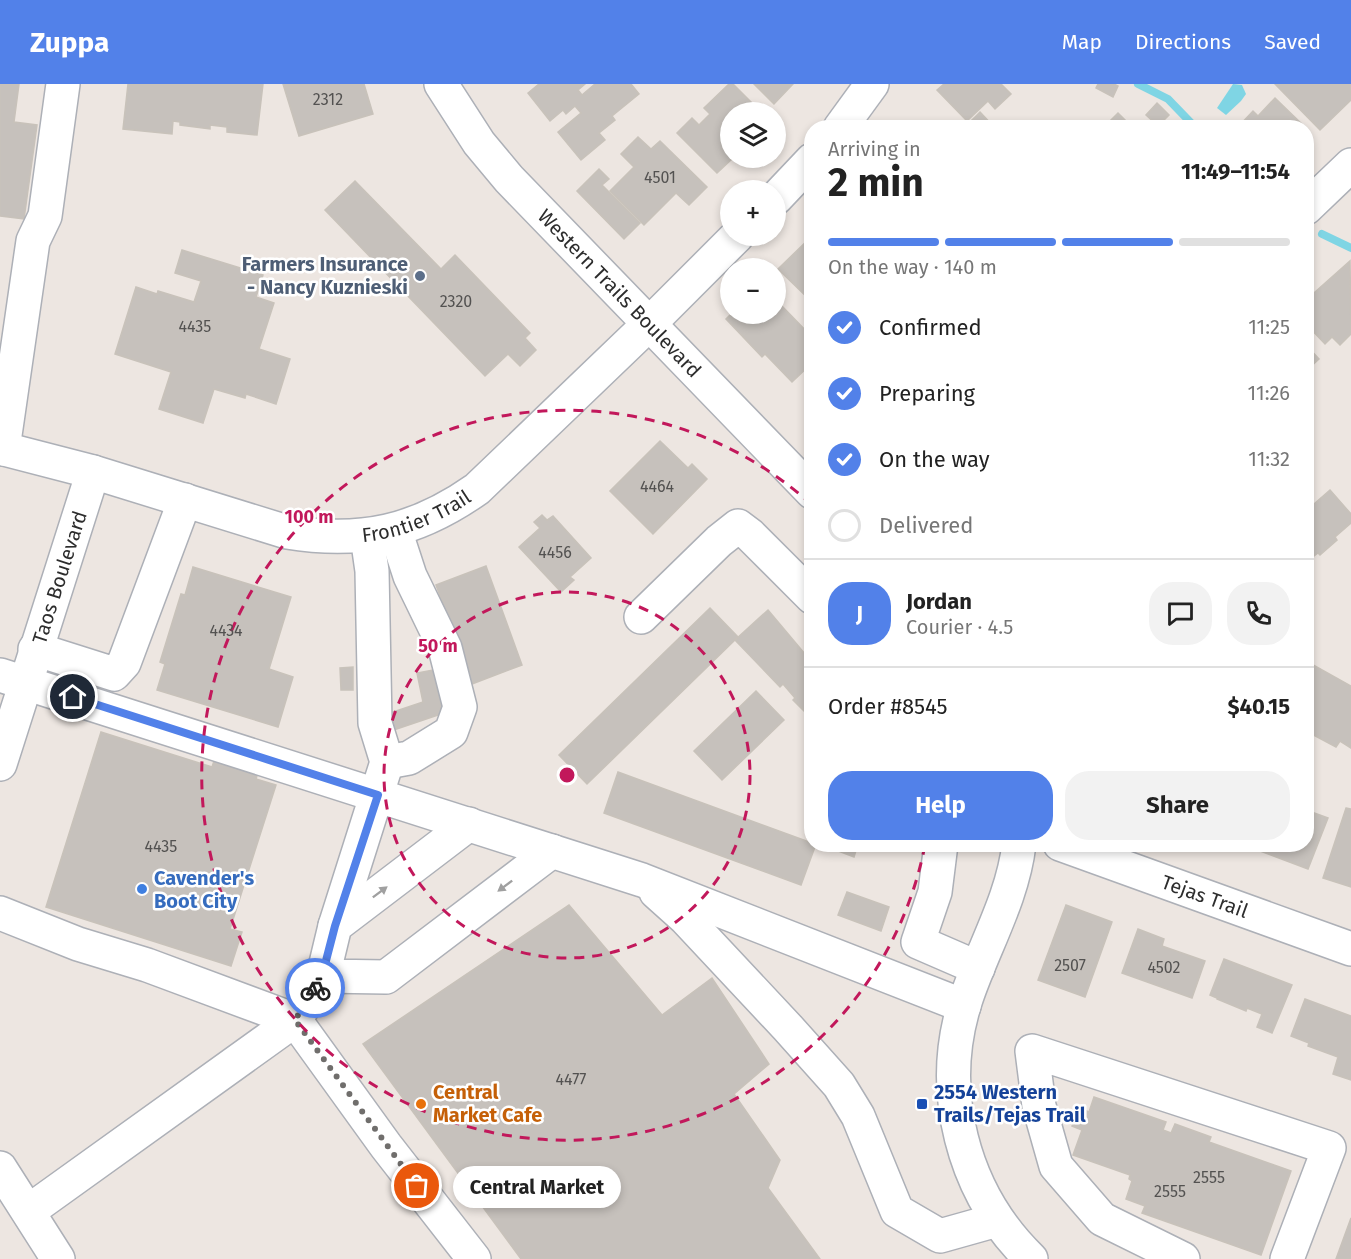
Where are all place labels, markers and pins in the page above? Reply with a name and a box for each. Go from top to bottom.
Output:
place label: Farmers Insurance - Nancy Kuznieski [242,252,408,299]
marker: Farmers Insurance - Nancy Kuznieski [413,269,427,283]
pin [47,671,98,722]
centre of rings [557,765,577,785]
place label: Cavender's Boot City [154,866,254,913]
marker: Cavender's Boot City [135,882,149,896]
place label: Central Market Cafe [433,1080,542,1127]
place label: 2554 Western Trails/Tejas Trail [934,1080,1086,1127]
marker: Central Market Cafe [414,1097,428,1111]
marker: 2554 Western Trails/Tejas Trail [915,1097,929,1111]
pin [391,1160,442,1211]
callout: Central Market [453,1165,621,1207]

